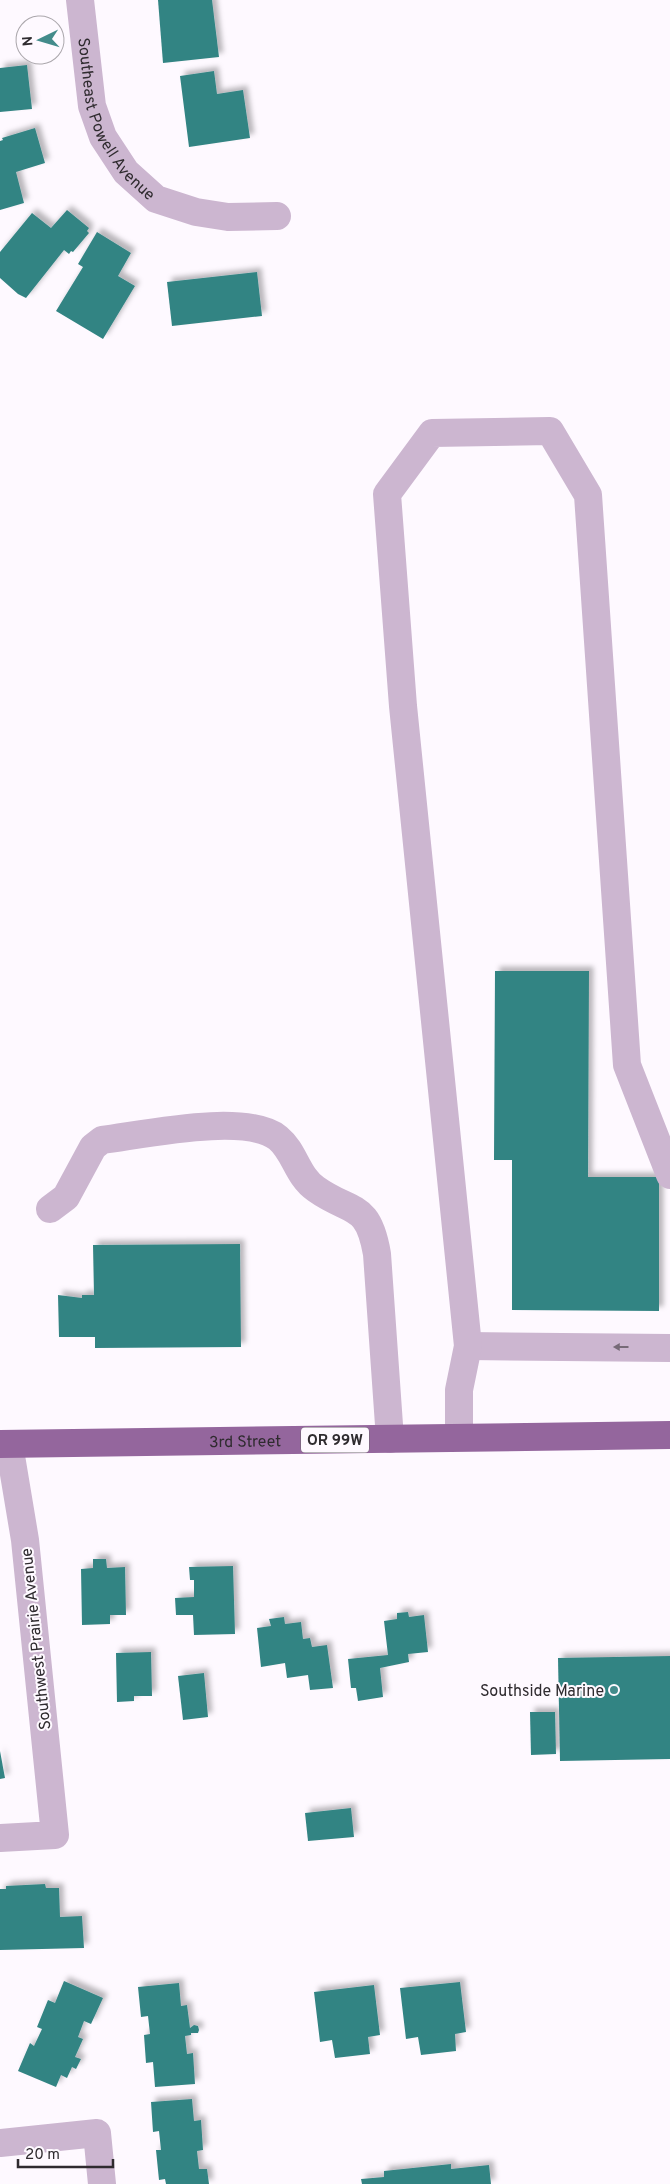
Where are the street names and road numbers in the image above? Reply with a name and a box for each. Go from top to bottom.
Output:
street label: Southeast Powell Avenue [72,37,159,205]
road number: OR 99W [301,1428,369,1452]
street label: 3rd Street [209,1432,281,1453]
street label: Southwest Prairie Avenue [18,1547,56,1731]

